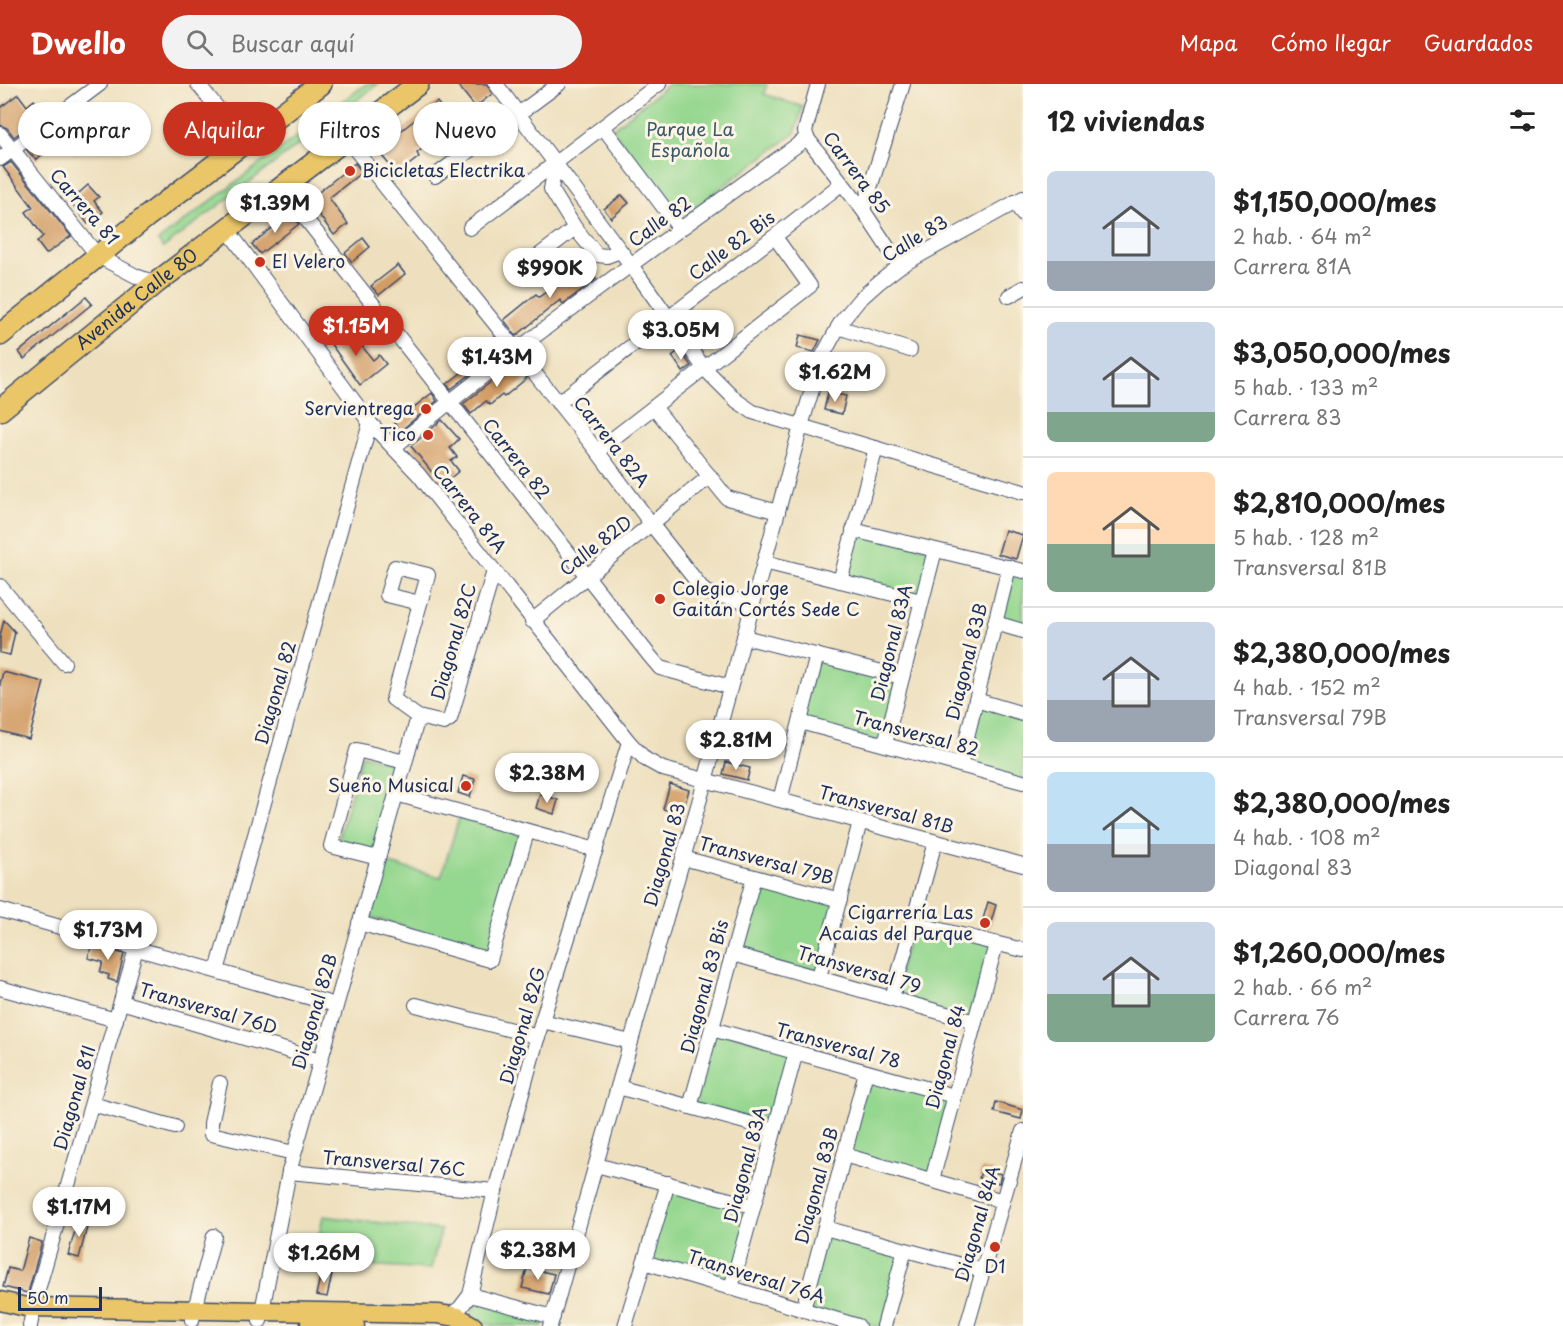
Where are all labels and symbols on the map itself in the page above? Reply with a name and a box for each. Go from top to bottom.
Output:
park label: Parque La Española [646,115,734,163]
street label: Carrera 85 [817,125,897,219]
place label: Bicicletas Electrika [362,156,526,183]
street label: Carrera 81 [44,162,126,250]
marker: Bicicletas Electrika [343,164,357,178]
pin: $1.39M [226,183,324,234]
street label: Calle 82 [622,189,696,253]
street label: Calle 82 Bis [682,203,780,286]
street label: Calle 83 [876,208,952,268]
street label: Avenida Calle 80 [69,241,203,355]
place label: El Velero [272,247,345,274]
pin: $990K [508,248,592,299]
marker: El Velero [253,255,267,269]
pin: $1.15M [307,306,405,357]
pin: $3.05M [632,310,730,361]
pin: $1.43M [448,337,546,388]
pin: $1.62M [786,352,884,403]
street label: Carrera 82A [568,390,657,493]
place label: Servientrega [304,394,415,421]
marker: Servientrega [419,402,433,416]
street label: Carrera 82 [477,412,558,504]
place label: Tico [380,420,416,447]
marker: Tico [421,428,435,442]
street label: Carrera 81A [427,458,514,558]
street label: Calle 82D [553,508,637,582]
place label: Colegio Jorge Gaitán Cortés Sede C [672,574,860,622]
street label: Diagonal 82C [423,580,482,703]
street label: Diagonal 83A [863,581,918,704]
marker: Colegio Jorge Gaitán Cortés Sede C [653,592,667,606]
street label: Diagonal 83B [938,600,993,723]
street label: Diagonal 82 [247,638,302,748]
street label: Transversal 82 [851,703,982,762]
pin: $2.81M [687,720,785,771]
pin: $2.38M [498,753,596,804]
place label: Sueño Musical [328,771,454,798]
street label: Transversal 81B [816,778,957,840]
marker: Sueño Musical [459,779,473,793]
street label: Diagonal 83 [636,799,691,910]
street label: Transversal 79B [696,829,837,891]
place label: Cigarrería Las Acaias del Parque [819,898,973,946]
pin: $1.73M [59,910,157,961]
street label: Diagonal 83 Bis [673,916,734,1057]
marker: Cigarrería Las Acaias del Parque [978,916,992,930]
street label: Transversal 79 [794,938,925,999]
street label: Diagonal 82B [284,950,343,1073]
street label: Diagonal 82G [492,963,551,1088]
street label: Transversal 76D [136,975,281,1040]
street label: Diagonal 84 [918,1001,971,1112]
street label: Transversal 78 [773,1015,904,1074]
street label: Diagonal 81I [46,1042,102,1154]
street label: Diagonal 83A [716,1103,773,1226]
street label: Diagonal 83B [787,1124,844,1247]
street label: Transversal 76C [322,1143,467,1182]
street label: Diagonal 84A [947,1162,1006,1285]
pin: $1.17M [30,1187,128,1238]
pin: $2.38M [489,1230,587,1281]
pin: $1.26M [275,1233,373,1284]
marker: D1 [988,1240,1002,1254]
street label: Transversal 76A [684,1242,829,1309]
place label: D1 [984,1252,1006,1279]
scale bar [18,1284,102,1312]

